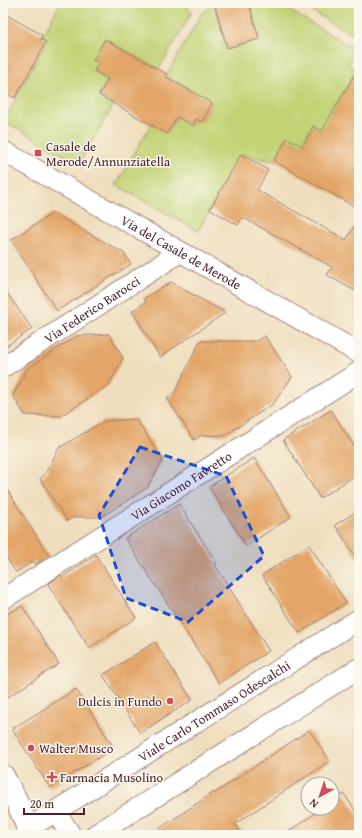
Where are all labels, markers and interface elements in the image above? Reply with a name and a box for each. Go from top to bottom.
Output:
place label: Casale de Merode/Annunziatella [46,137,171,171]
marker: Casale de Merode/Annunziatella [33,148,43,158]
street label: Via del Casale de Merode [117,211,245,294]
street label: Via Federico Barocci [40,271,144,348]
street label: Via Giacomo Favretto [127,446,236,525]
street label: Viale Carlo Tommaso Odescalchi [135,656,294,766]
place label: Dulcis in Fundo [78,692,162,711]
marker: Dulcis in Fundo [165,696,175,706]
place label: Walter Musco [39,739,114,758]
marker: Walter Musco [26,743,36,753]
place label: Farmacia Musolino [60,768,164,787]
marker: Farmacia Musolino [47,772,57,782]
north arrow [300,776,340,816]
scale bar [24,790,84,816]
text: 20 m [30,795,54,812]
text: N [305,795,322,812]

